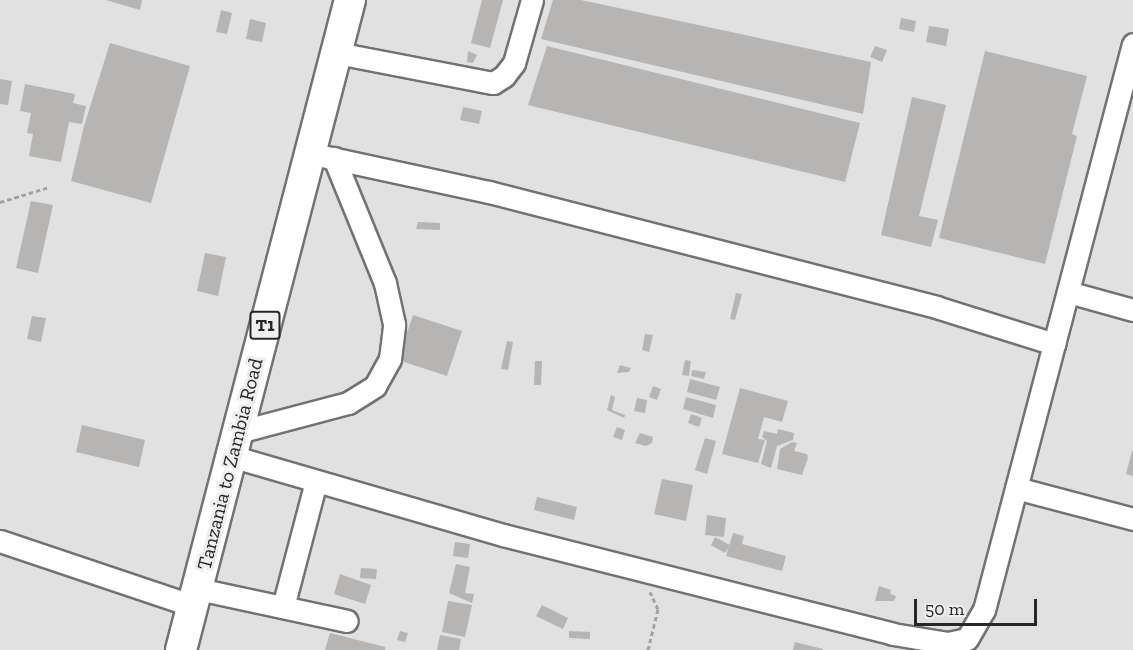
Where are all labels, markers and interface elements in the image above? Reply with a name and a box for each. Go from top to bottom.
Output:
road number: T1 [248,310,282,340]
street label: Tanzania to Zambia Road [192,356,268,572]
scale bar [917,587,1040,625]
text: 50 m [925,598,964,620]

